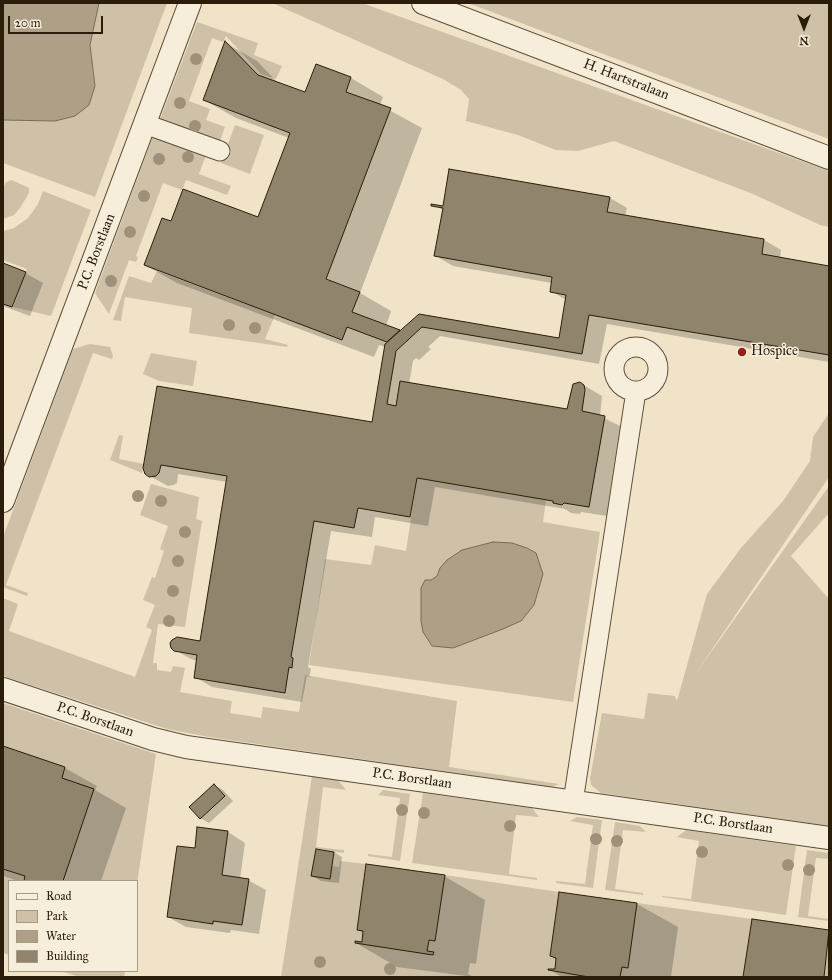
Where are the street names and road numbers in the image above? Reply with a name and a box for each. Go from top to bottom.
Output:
street label: H. Hartstralaan [581,56,671,104]
street label: P.C. Borstlaan [75,211,119,293]
street label: P.C. Borstlaan [54,699,136,741]
street label: P.C. Borstlaan [371,765,453,793]
street label: P.C. Borstlaan [692,810,774,838]

